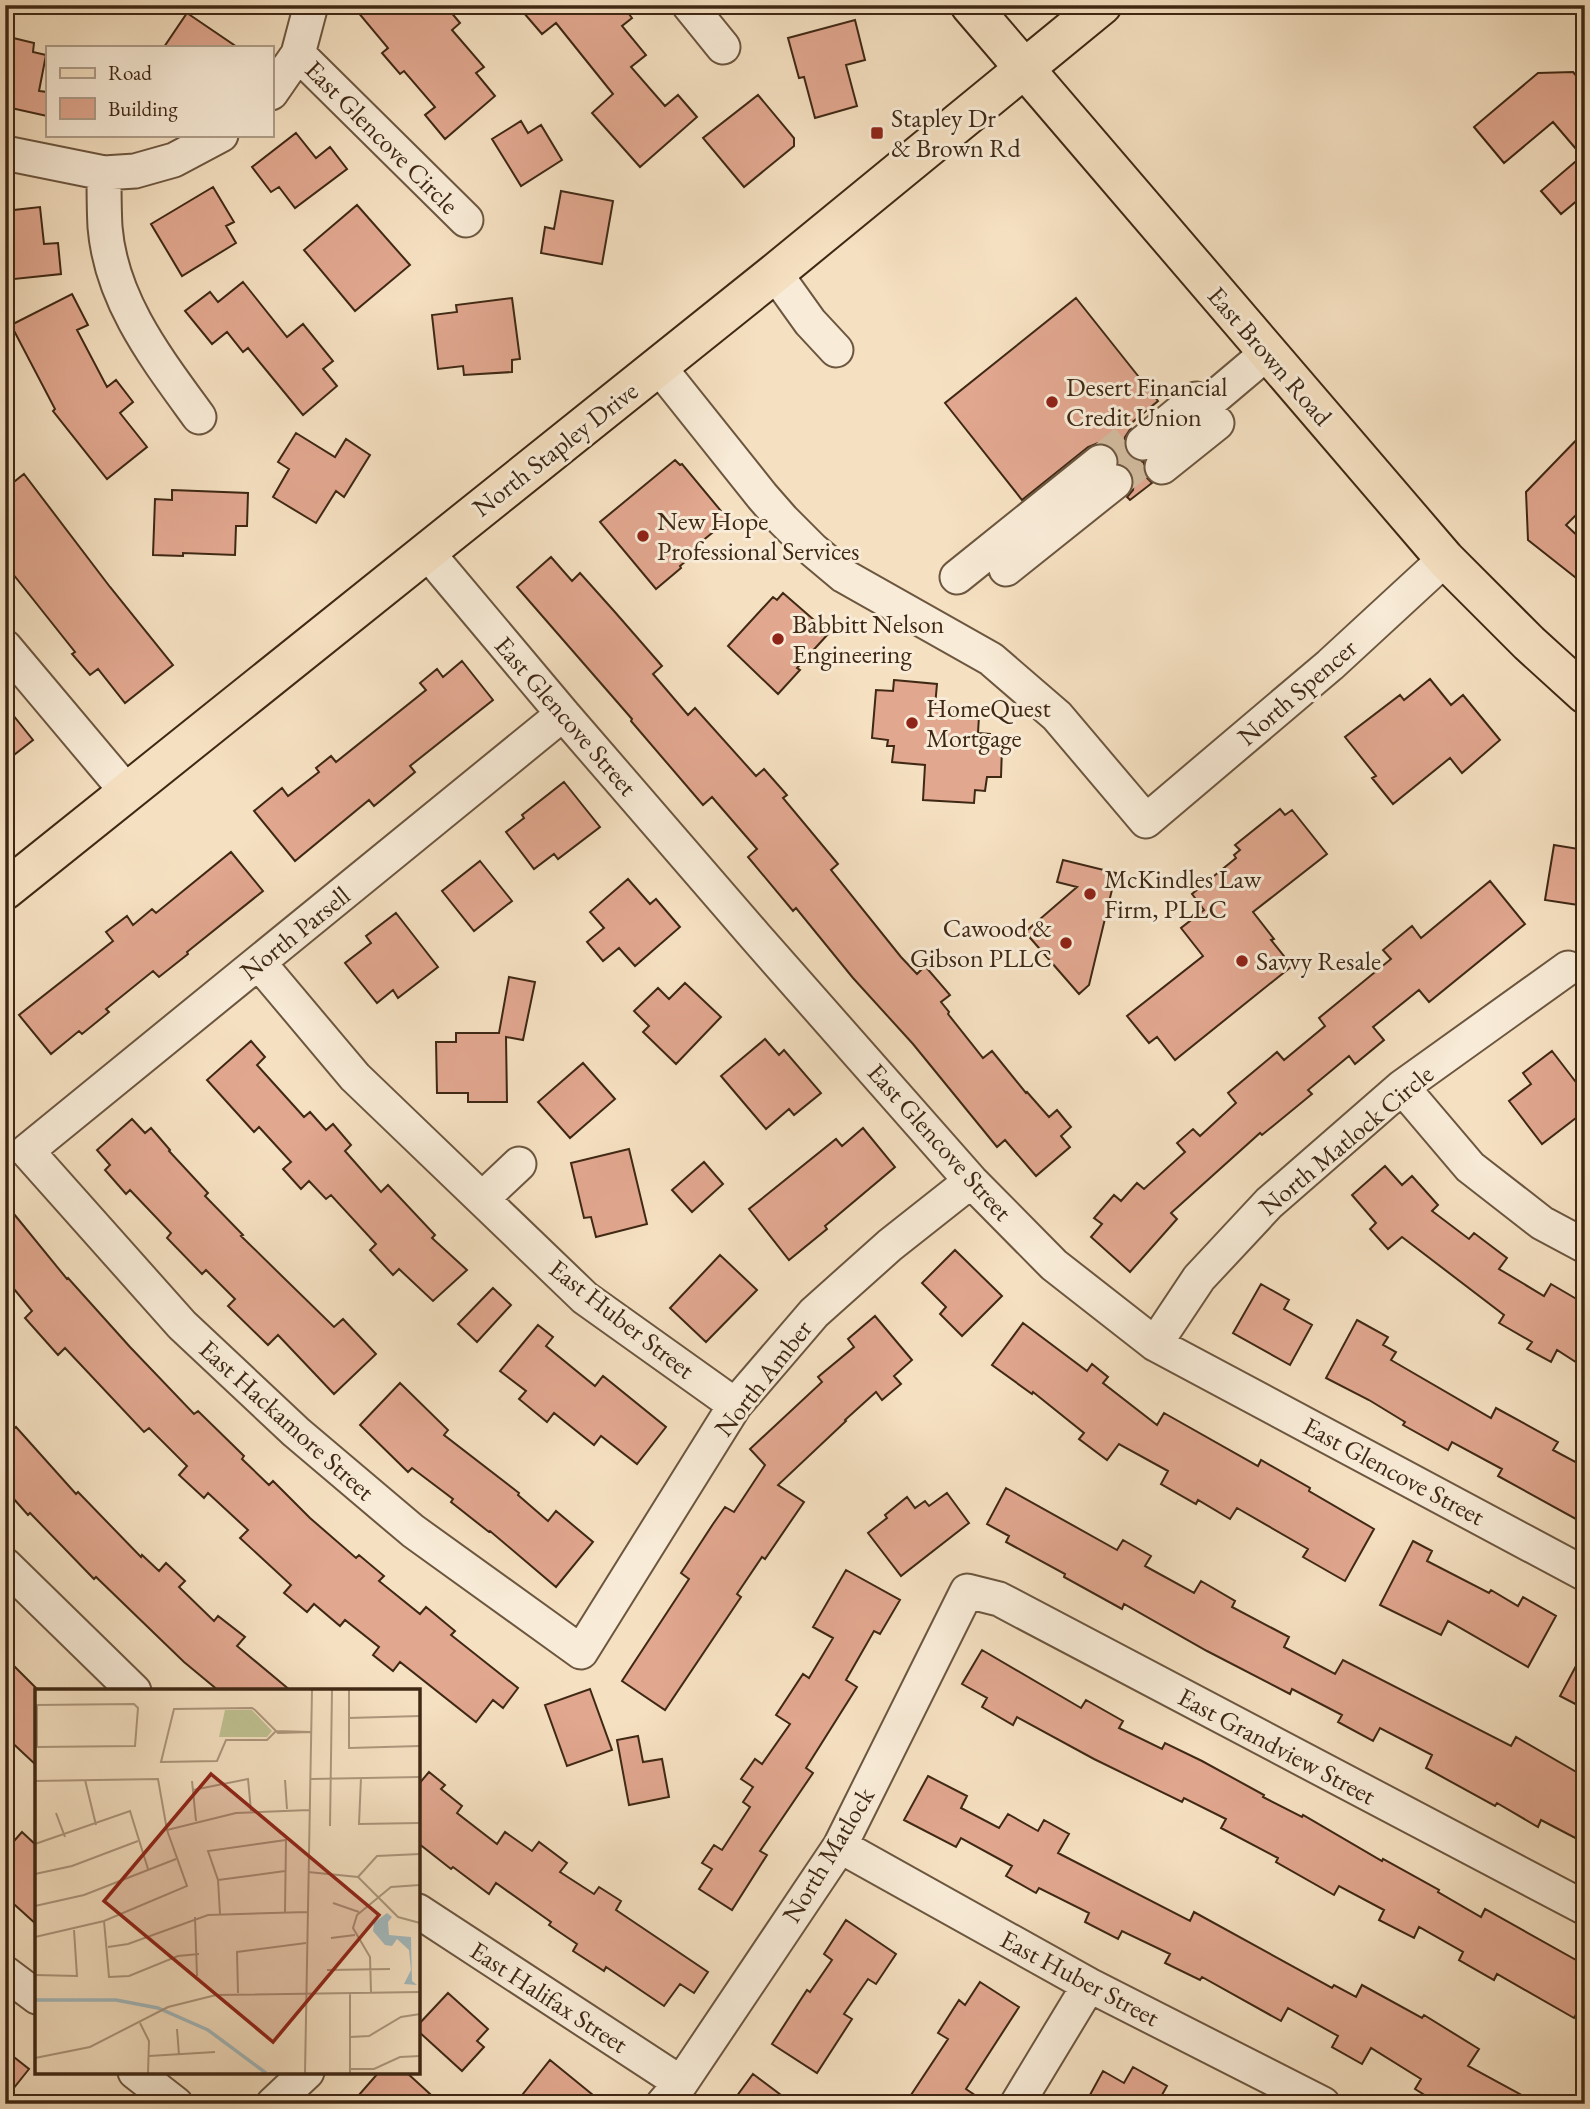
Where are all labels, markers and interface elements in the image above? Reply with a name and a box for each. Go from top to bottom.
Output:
legend [46,46,273,136]
street label: East Glencove Circle [298,53,466,221]
text: Road [108,59,152,86]
text: Building [108,95,178,122]
place label: Stapley Dr & Brown Rd [891,101,1022,165]
marker: Stapley Dr & Brown Rd [869,125,885,141]
street label: East Brown Road [1200,279,1340,433]
place label: Desert Financial Credit Union [1066,370,1227,434]
street label: North Stapley Drive [465,374,645,524]
marker: Desert Financial Credit Union [1044,394,1060,410]
place label: New Hope Professional Services [657,504,860,568]
marker: New Hope Professional Services [635,528,651,544]
place label: Babbitt Nelson Engineering [792,607,945,671]
street label: East Glencove Street [487,629,645,803]
marker: Babbitt Nelson Engineering [770,631,786,647]
street label: North Spencer [1230,631,1364,753]
place label: HomeQuest Mortgage [926,691,1051,755]
marker: HomeQuest Mortgage [904,715,920,731]
place label: McKindles Law Firm, PLLC [1104,862,1261,926]
street label: North Parsell [233,878,357,988]
marker: McKindles Law Firm, PLLC [1082,886,1098,902]
place label: Cawood & Gibson PLLC [910,911,1052,975]
marker: Cawood & Gibson PLLC [1058,935,1074,951]
place label: Savvy Resale [1256,944,1381,978]
marker: Savvy Resale [1234,953,1250,969]
street label: East Glencove Street [860,1056,1020,1228]
street label: North Matlock Circle [1252,1057,1440,1223]
street label: East Huber Street [542,1252,702,1386]
street label: North Amber [707,1312,819,1443]
street label: East Hackamore Street [192,1332,382,1508]
street label: East Glencove Street [1297,1409,1491,1533]
street label: East Grandview Street [1172,1680,1382,1812]
inset map [35,1689,420,2074]
street label: North Matlock [774,1780,882,1929]
street label: East Huber Street [995,1922,1165,2034]
street label: East Halifax Street [464,1933,634,2061]

